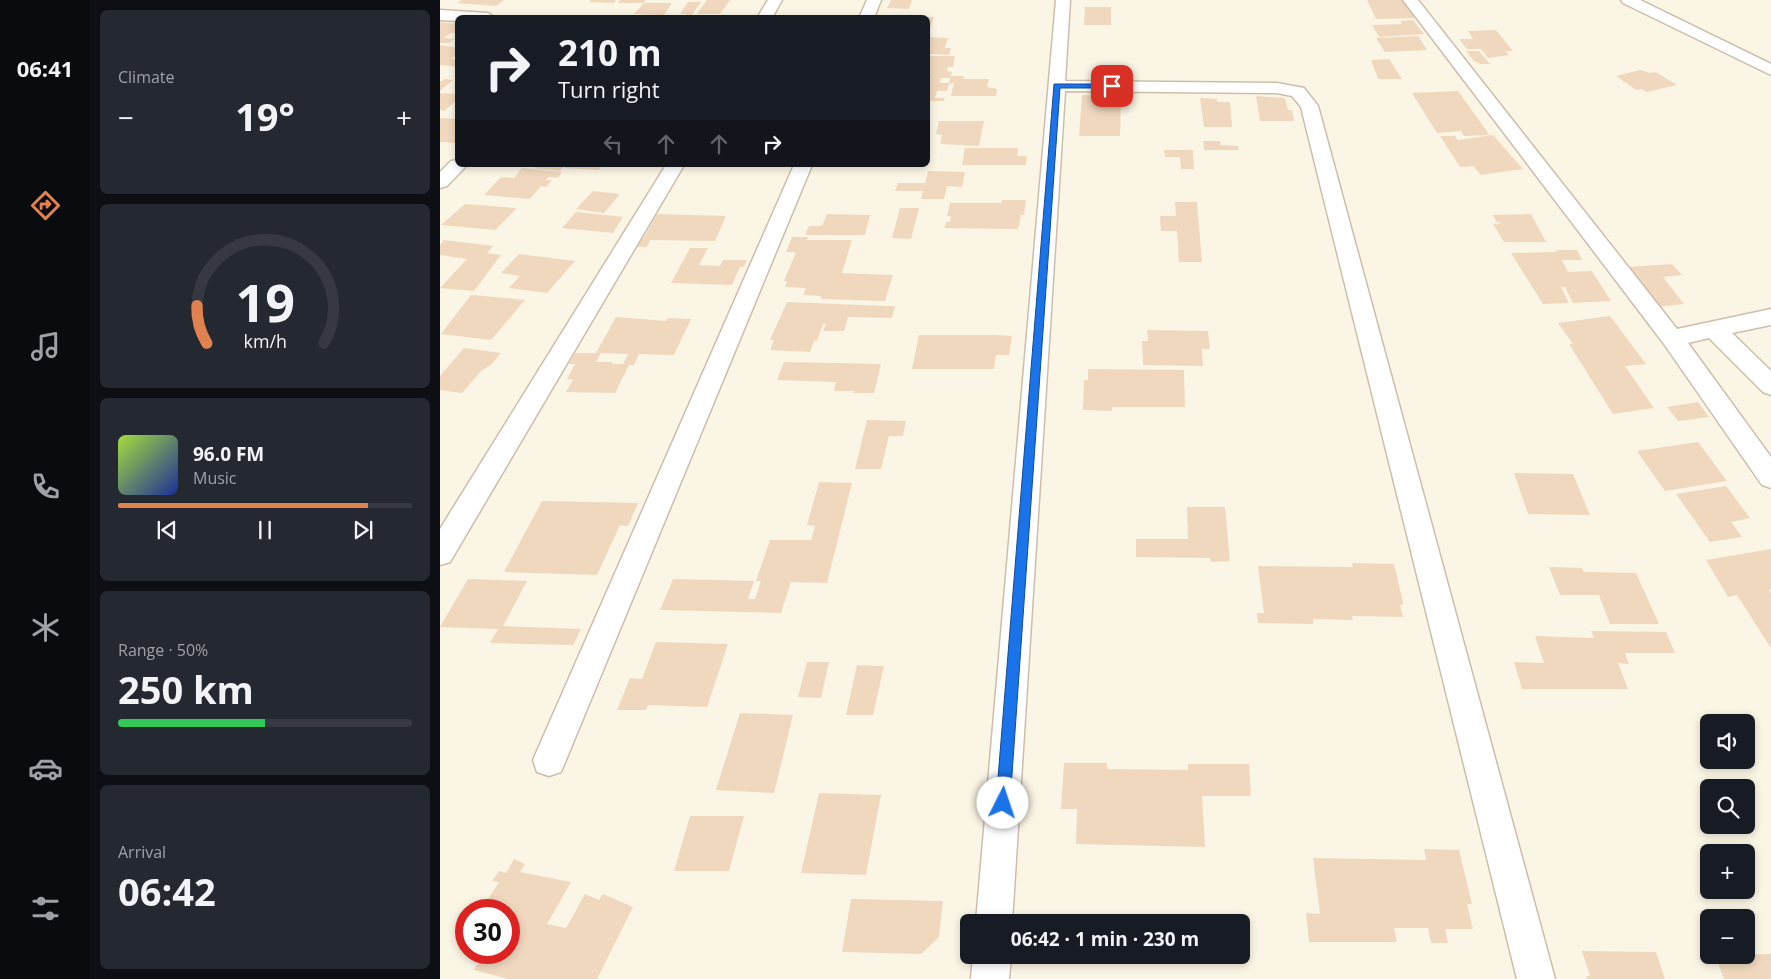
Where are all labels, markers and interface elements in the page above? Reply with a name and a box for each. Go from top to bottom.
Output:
text: 210 m [558,29,662,76]
icon: right [475,35,540,100]
text: 06:41 [17,53,73,83]
pin [1091,65,1133,107]
text: Climate [118,66,175,88]
icon: arrive [1098,72,1126,100]
text: Turn right [558,74,660,104]
text: 19° [235,90,295,142]
text: − [118,98,134,136]
text: + [396,98,412,136]
icon: left [599,130,627,158]
icon: ahead [652,130,680,158]
icon: ahead [705,130,733,158]
icon: right [758,130,786,158]
icon: directions [28,188,63,223]
text: 19 [235,266,295,337]
icon: music [28,329,63,364]
text: km/h [243,329,287,353]
text: 96.0 FM [193,441,264,467]
text: Music [193,467,237,489]
icon: phone [28,469,63,504]
icon: previous [153,516,181,544]
icon: pause [251,516,279,544]
icon: next [349,516,377,544]
icon: climate [28,610,63,645]
text: Range · 50% [118,639,208,661]
text: 250 km [118,663,254,715]
map controls [1700,714,1755,964]
button: sound [1700,714,1755,769]
icon: car [28,751,63,786]
position arrow [976,776,1028,828]
button: search [1700,779,1755,834]
text: Arrival [118,841,166,863]
button: + [1700,844,1755,899]
text: 06:42 [118,865,216,917]
icon: filters [28,891,63,926]
speed limit sign: 30 [455,899,520,964]
button: − [1700,909,1755,964]
text: 06:42 · 1 min · 230 m [1011,926,1199,952]

